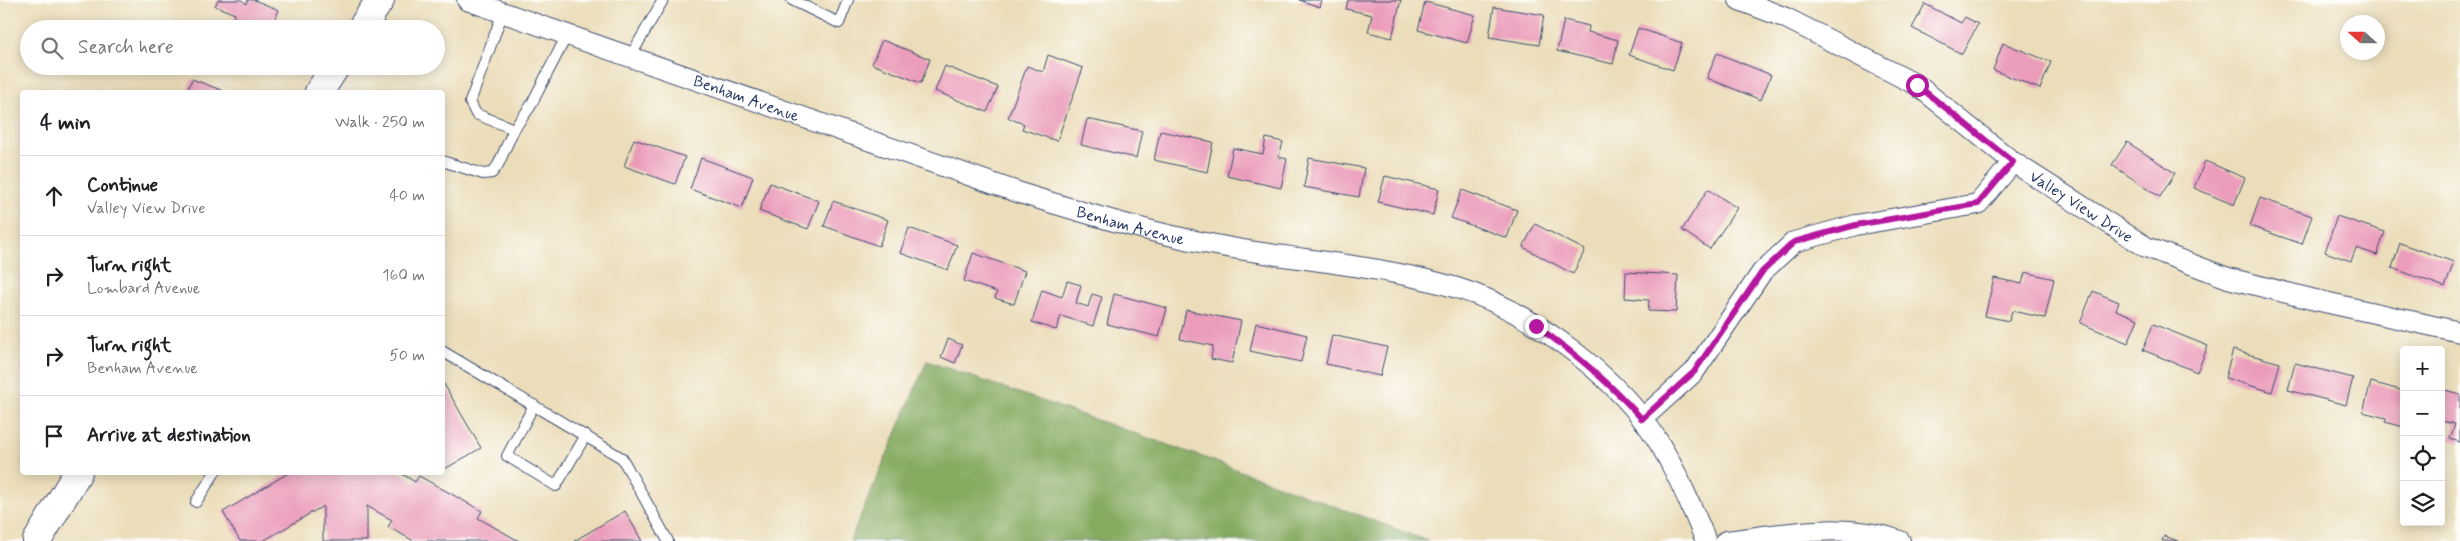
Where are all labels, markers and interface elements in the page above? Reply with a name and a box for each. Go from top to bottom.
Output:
north arrow [2340,15,2385,60]
search box [20,20,445,75]
icon: search [38,34,66,62]
text: Search here [78,35,174,60]
street label: Benham Avenue [690,71,802,127]
route start [1906,74,1929,97]
text: 4 min [40,109,91,137]
text: Walk · 250 m [335,112,425,133]
street label: Valley View Drive [2025,166,2136,248]
text: Continue [87,173,158,198]
icon: ahead [40,182,68,210]
text: 40 m [389,185,425,206]
text: Valley View Drive [87,198,205,219]
street label: Benham Avenue [1074,202,1187,251]
text: Turn right [87,253,171,278]
icon: right [40,262,68,290]
text: 160 m [382,265,425,286]
text: Lombard Avenue [87,278,200,299]
route end [1525,315,1548,338]
text: Turn right [87,333,171,358]
icon: right [40,342,68,370]
text: 50 m [389,345,425,366]
map controls [2400,346,2445,526]
button: + [2400,346,2445,391]
text: Benham Avenue [87,358,198,379]
button: − [2400,391,2445,436]
icon: arrive [40,422,68,450]
text: Arrive at destination [87,423,251,448]
button: locate [2400,436,2445,481]
button: layers [2400,481,2445,526]

